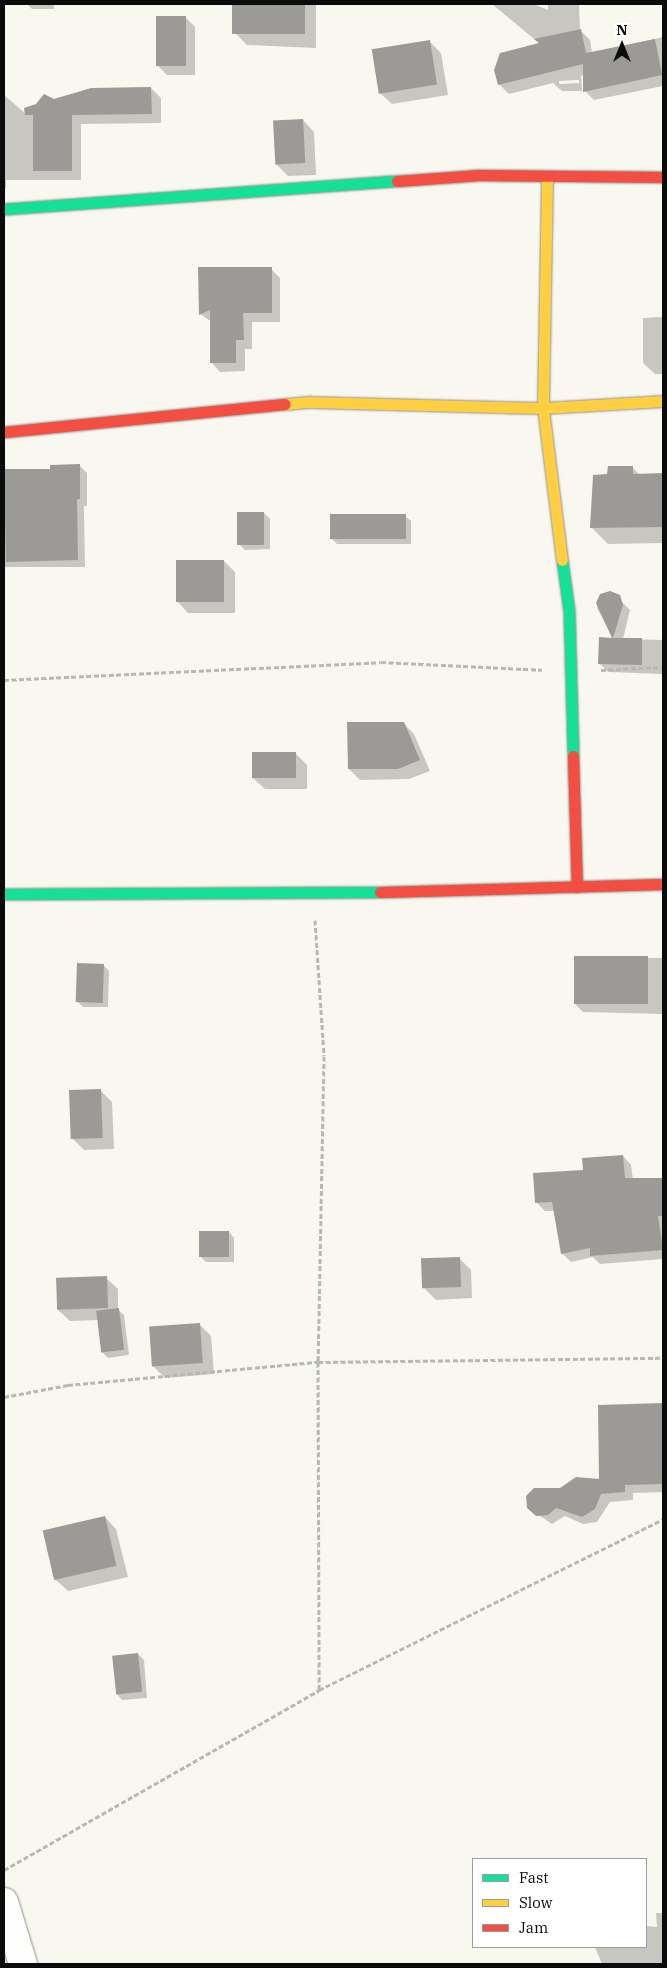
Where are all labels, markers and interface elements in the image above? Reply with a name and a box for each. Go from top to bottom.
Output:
north arrow [597,20,647,70]
text: N [616,21,628,39]
legend [472,1858,647,1948]
text: Fast [519,1868,549,1887]
text: Slow [519,1893,552,1912]
text: Jam [519,1918,548,1937]

